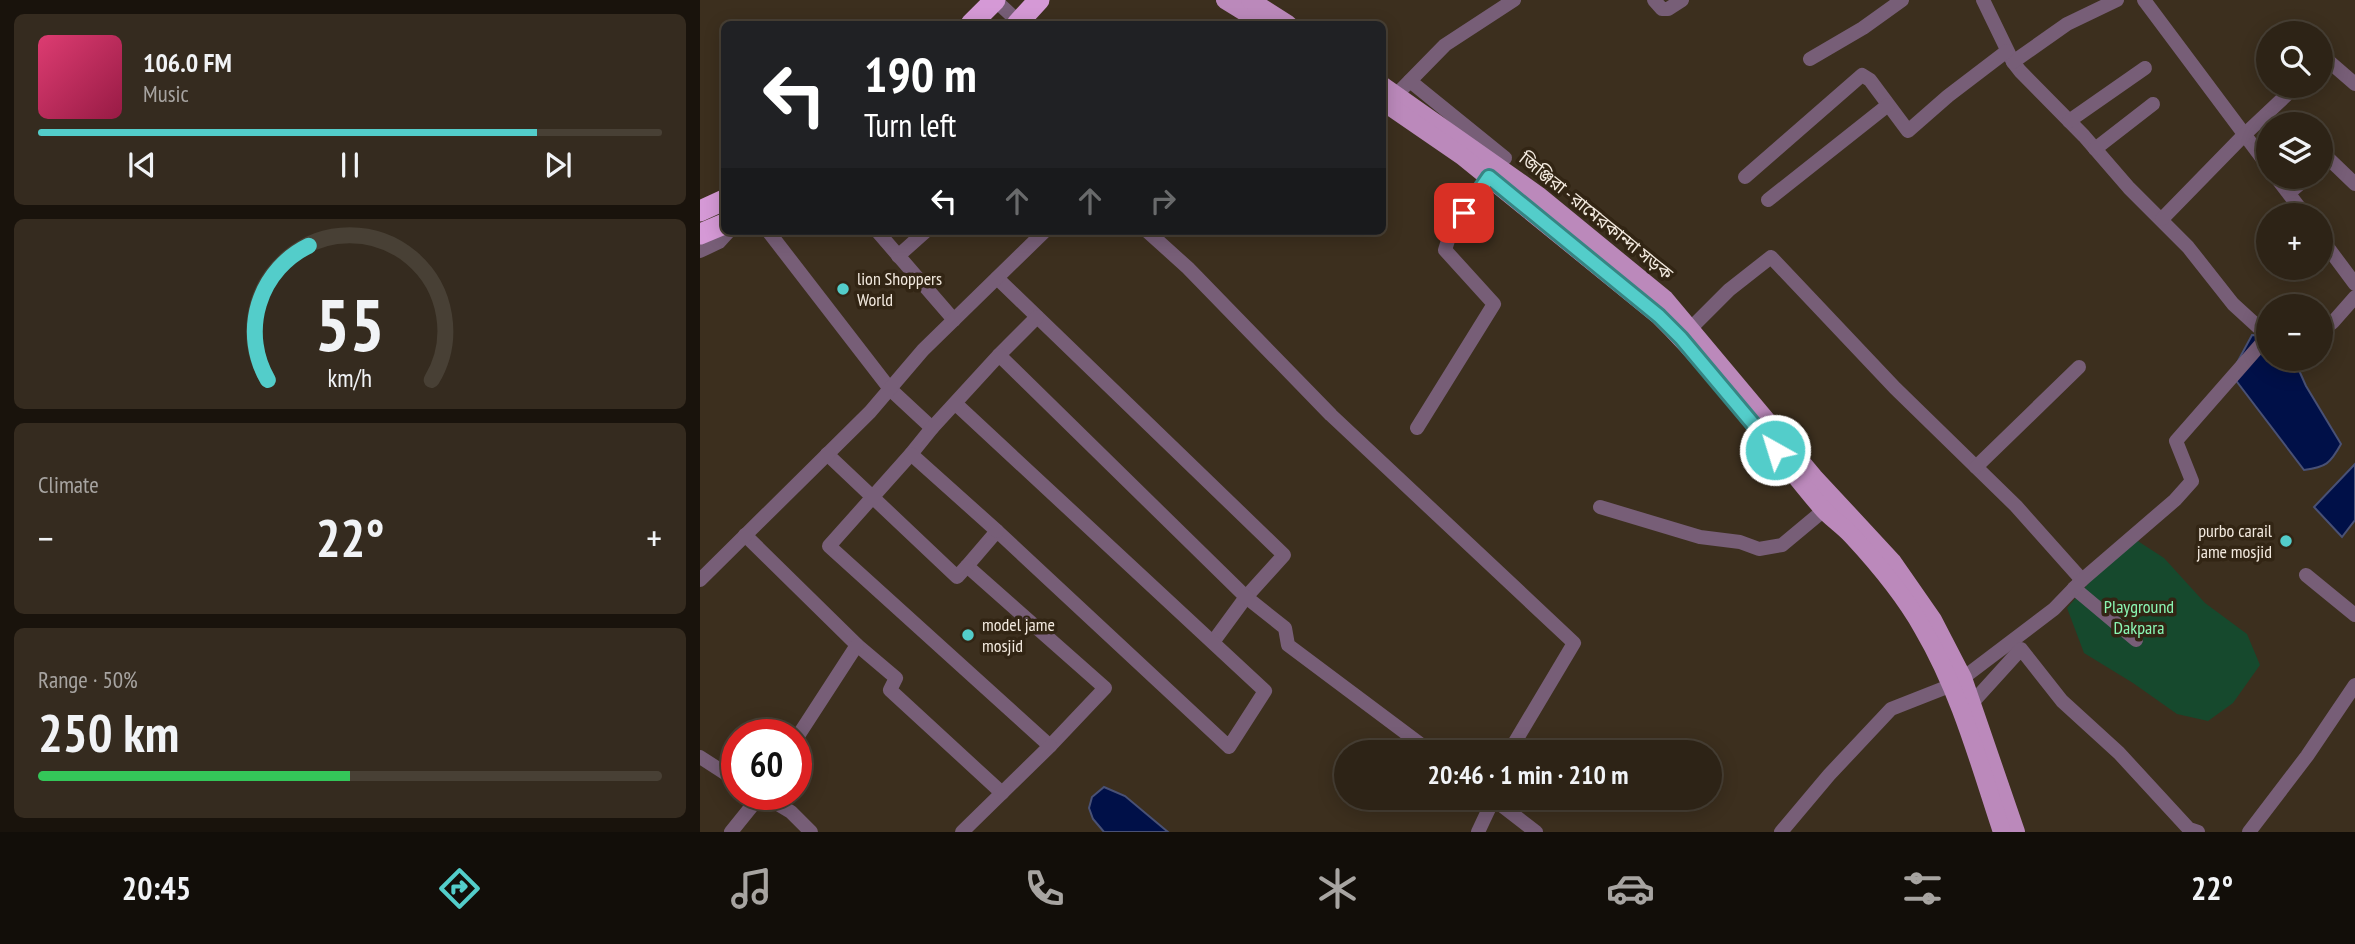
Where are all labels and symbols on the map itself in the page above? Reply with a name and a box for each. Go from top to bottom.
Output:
street label: জিঞ্জিরা - রামেরকান্দা সড়ক [1514,146,1678,285]
pin [1434,183,1494,243]
place label: lion Shoppers World [857,267,942,311]
marker: lion Shoppers World [835,281,851,297]
position arrow [1738,413,1812,487]
place label: purbo carail jame mosjid [2197,519,2273,563]
marker: purbo carail jame mosjid [2278,533,2294,549]
park label: Playground Dakpara [2104,595,2174,639]
place label: model jame mosjid [982,613,1055,657]
marker: model jame mosjid [960,627,976,643]
speed limit sign: 60 [721,719,812,810]

